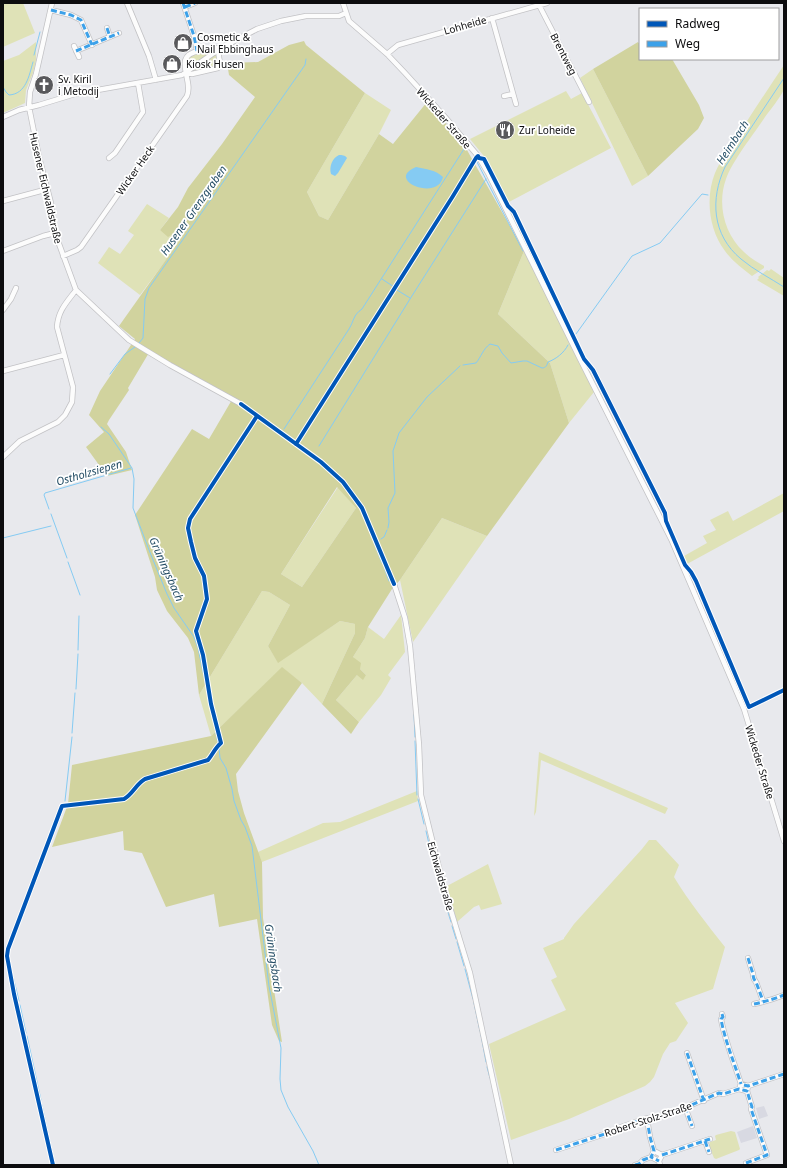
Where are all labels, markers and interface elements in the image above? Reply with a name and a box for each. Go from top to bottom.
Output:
legend [639,8,779,60]
street label: Lohheide [442,12,488,38]
text: Radweg [675,15,720,32]
place label: Cosmetic & Nail Ebbinghaus [197,30,274,56]
street label: Brentweg [547,31,581,77]
shop icon: Cosmetic & Nail Ebbinghaus [172,32,194,54]
text: Weg [675,35,700,52]
shop icon: Kiosk Husen [161,53,183,75]
place label: Kiosk Husen [186,57,244,71]
place label: Sv. Kiril i Metodij [58,72,99,98]
church icon: Sv. Kiril i Metodij [33,74,55,96]
street label: Wickeder Straße [414,84,475,152]
water label: Heimbach [712,117,752,167]
restaurant icon: Zur Loheide [494,119,516,141]
place label: Zur Loheide [519,123,575,137]
street label: Husener Eichwaldstraße [26,131,66,245]
street label: Wicker Heck [113,142,158,198]
water label: Husener Grenzgraben [156,162,230,258]
water label: Ostholzsiepen [54,455,124,489]
water label: Grüningsbach [146,534,188,604]
street label: Wickeder Straße [742,723,778,801]
street label: Eichwaldstraße [424,840,458,912]
water label: Grüningsbach [262,923,286,993]
street label: Robert-Stolz-Straße [602,1098,694,1140]

